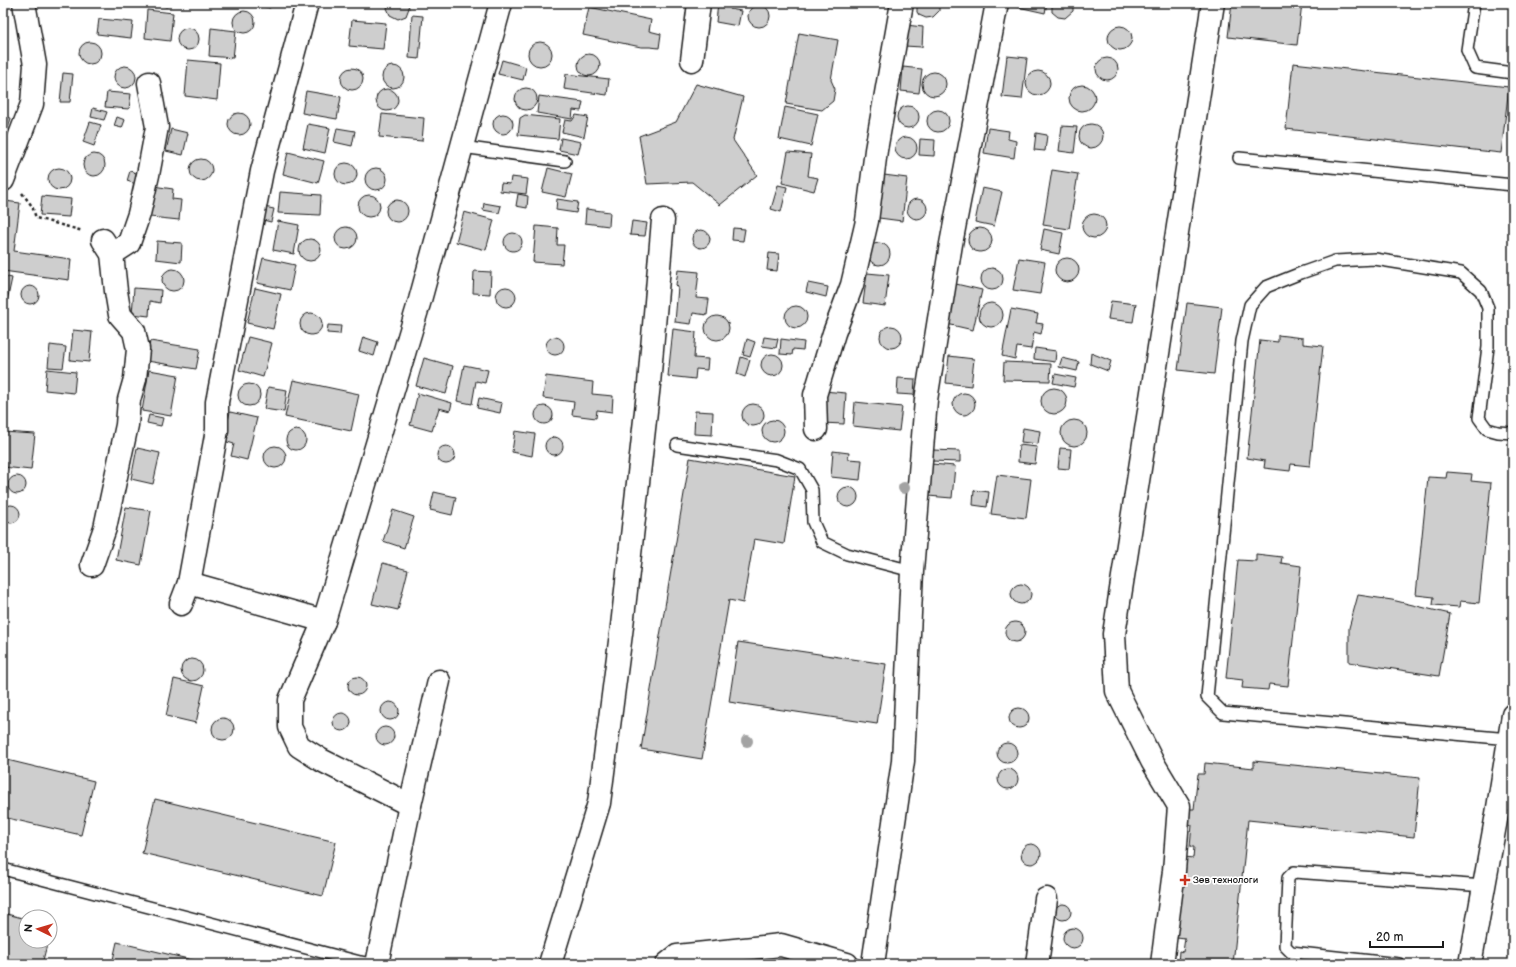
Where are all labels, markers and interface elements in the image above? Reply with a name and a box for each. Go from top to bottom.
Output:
place label: Зөв технологи [1193,874,1258,886]
marker: Зөв технологи [1180,875,1190,885]
north arrow [18,909,58,949]
text: N [22,923,35,933]
scale bar [1370,923,1443,949]
text: 20 m [1376,930,1403,945]

